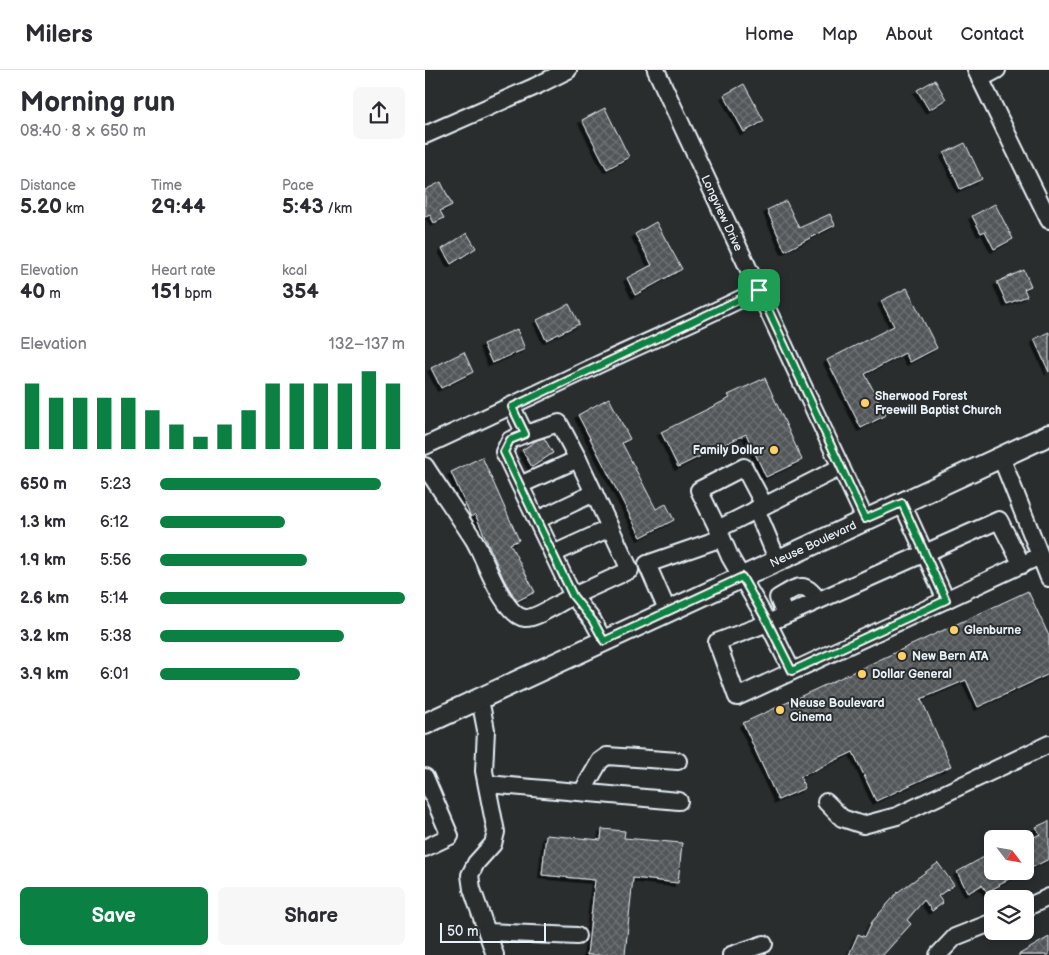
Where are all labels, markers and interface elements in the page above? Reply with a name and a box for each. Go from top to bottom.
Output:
text: Milers [25,20,93,49]
text: Home [745,24,794,45]
text: Map [822,24,858,45]
text: About [886,24,933,45]
text: Contact [961,24,1024,45]
text: Morning run [20,86,175,119]
button: share [353,87,405,139]
text: 08:40 · 8 × 650 m [20,122,146,141]
street label: Longview Drive [697,173,746,254]
text: Distance [20,177,76,194]
text: Time [151,177,182,194]
text: Pace [282,177,314,194]
text: 5.20 [20,194,62,219]
text: 29:44 [151,194,206,219]
text: 5:43 [282,194,324,219]
text: km [62,200,84,217]
text: /km [324,200,352,217]
text: Elevation [20,262,78,279]
text: Heart rate [151,262,216,279]
text: kcal [282,262,307,279]
pin [738,269,780,311]
icon: arrive [745,276,773,304]
text: 40 [20,279,45,304]
text: 151 [151,279,181,304]
text: 354 [282,279,319,304]
text: m [45,285,61,302]
text: bpm [181,285,212,302]
text: Elevation [20,335,87,354]
text: 132–137 m [329,335,405,354]
place label: Sherwood Forest Freewill Baptist Church [875,389,1002,418]
marker: Sherwood Forest Freewill Baptist Church [859,397,871,409]
place label: Family Dollar [693,443,764,458]
marker: Family Dollar [768,444,780,456]
text: 650 m [20,475,67,494]
text: 5:23 [100,475,131,494]
text: 1.3 km [20,513,66,532]
text: 6:12 [100,513,129,532]
street label: Neuse Boulevard [768,518,859,571]
text: 1.9 km [20,551,66,570]
text: 5:56 [100,551,131,570]
text: 2.6 km [20,589,69,608]
text: 5:14 [100,589,128,608]
place label: Glenburne [964,623,1021,638]
marker: Glenburne [948,624,960,636]
text: 3.2 km [20,627,69,646]
text: 5:38 [100,627,132,646]
place label: New Bern ATA [912,649,989,664]
marker: New Bern ATA [896,650,908,662]
text: 3.9 km [20,665,69,684]
text: 6:01 [100,665,129,684]
place label: Dollar General [872,667,952,682]
marker: Dollar General [856,668,868,680]
place label: Neuse Boulevard Cinema [790,696,885,725]
marker: Neuse Boulevard Cinema [774,704,786,716]
north arrow [984,830,1034,880]
map controls [984,830,1034,940]
button: Save [20,887,208,945]
button: Share [218,887,405,945]
button: layers [984,890,1034,940]
scale bar [440,920,546,943]
text: 50 m [447,923,479,940]

